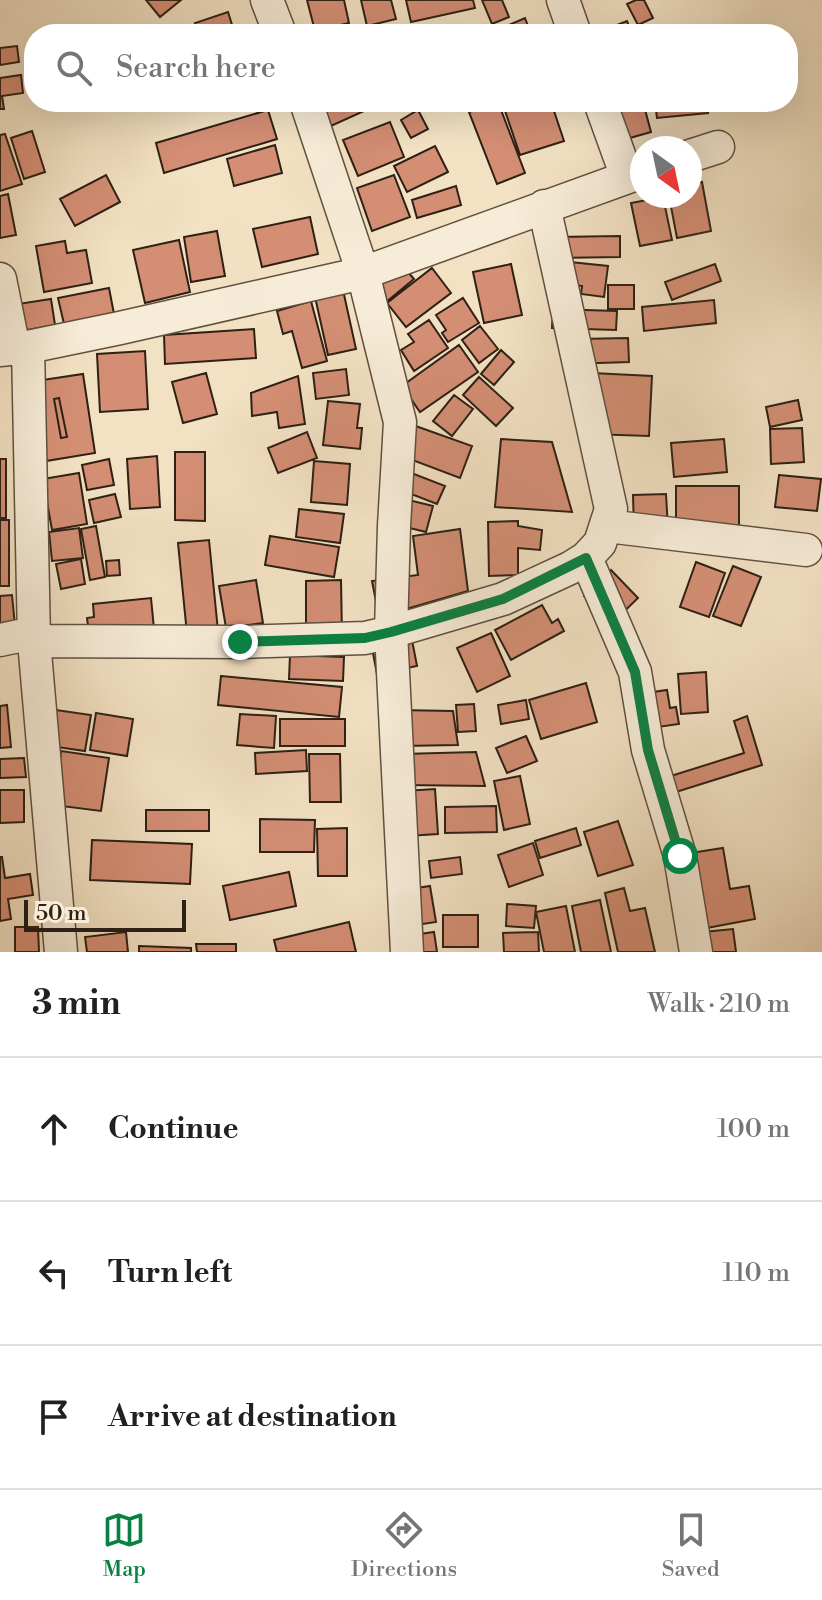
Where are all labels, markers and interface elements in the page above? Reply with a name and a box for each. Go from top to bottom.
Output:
search box [24,24,798,112]
icon: search [52,46,96,90]
text: Search here [116,49,276,87]
north arrow [630,136,702,208]
route end [222,624,258,660]
route start [662,838,698,874]
scale bar [24,896,186,932]
text: 50 m [36,900,87,927]
text: 3 min [32,983,121,1025]
text: Walk · 210 m [648,988,790,1020]
icon: ahead [32,1107,76,1151]
text: Continue [108,1110,239,1148]
text: 100 m [717,1113,790,1145]
icon: left [32,1251,76,1295]
text: Turn left [108,1254,232,1292]
text: 110 m [722,1257,790,1289]
icon: arrive [32,1395,76,1439]
text: Arrive at destination [108,1398,397,1436]
tab: Map [102,1508,146,1583]
tab: Directions [351,1508,457,1583]
tab: Saved [662,1508,720,1583]

